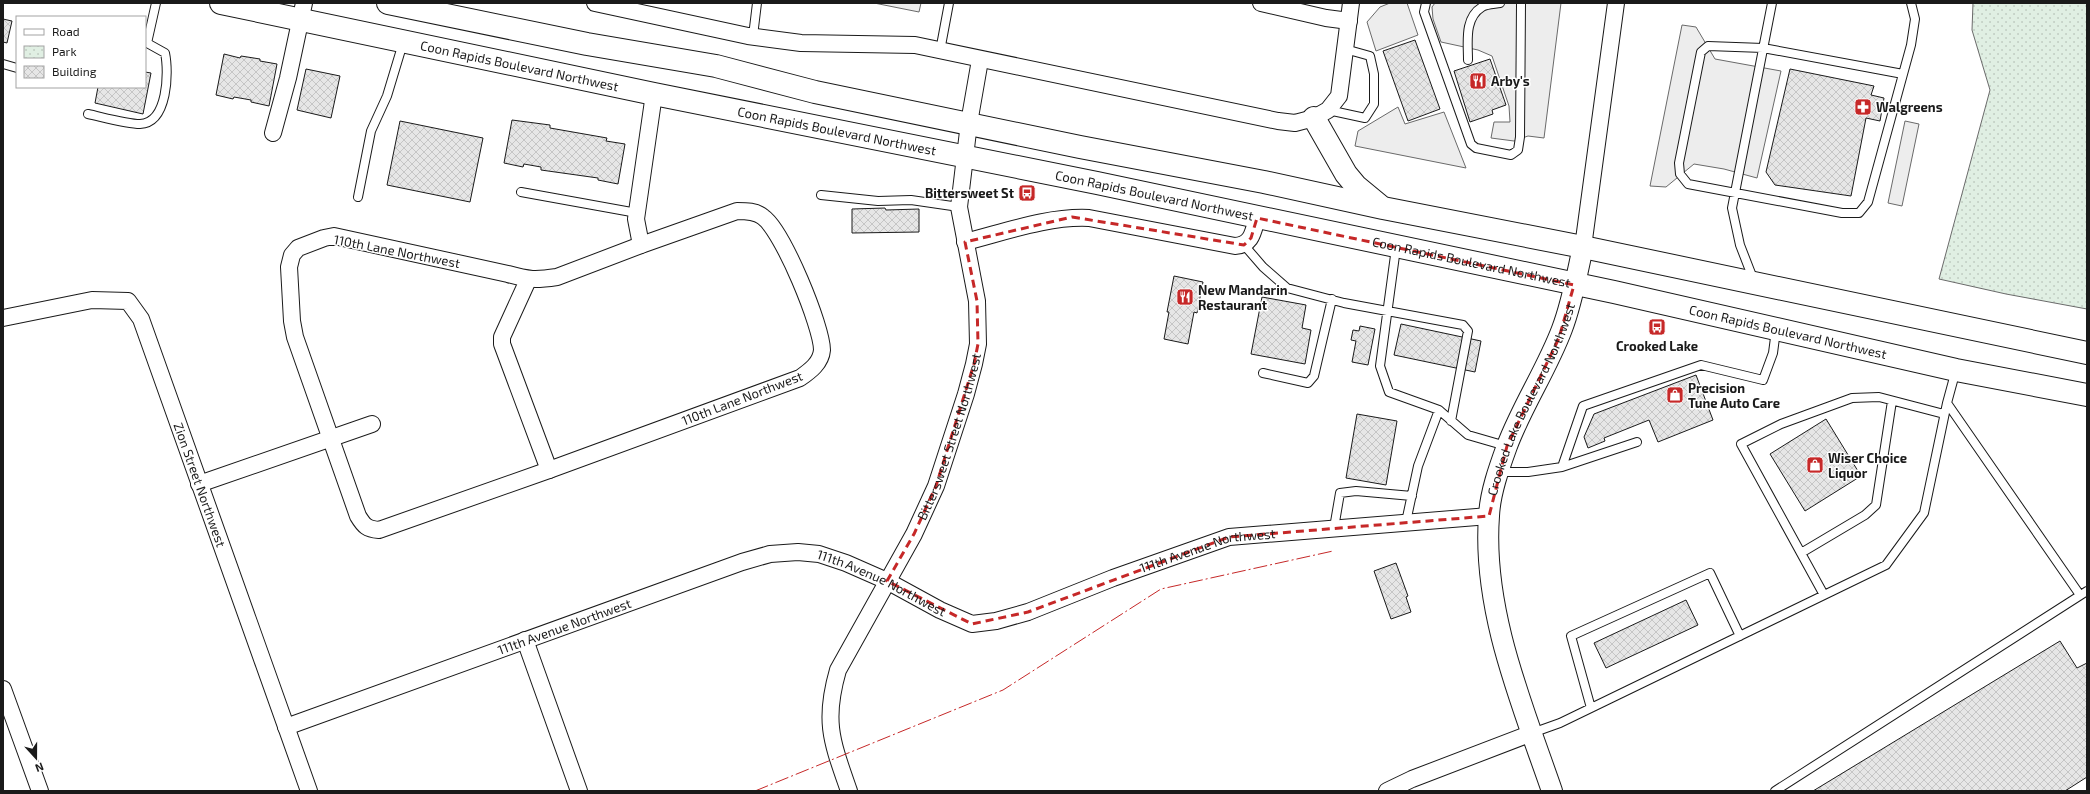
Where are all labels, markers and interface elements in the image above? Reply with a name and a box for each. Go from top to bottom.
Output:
legend [16,16,146,88]
text: Road [52,24,80,38]
street label: Coon Rapids Boulevard Northwest [419,37,620,94]
text: Park [52,44,77,58]
text: Building [52,64,97,78]
restaurant icon: Arby's [1468,71,1488,91]
place label: Arby's [1491,73,1530,89]
pharmacy icon: Walgreens [1853,97,1873,117]
place label: Walgreens [1876,99,1943,115]
street label: Coon Rapids Boulevard Northwest [736,103,938,159]
street label: Coon Rapids Boulevard Northwest [1054,167,1255,224]
bus stop icon: Bittersweet St [1017,183,1037,203]
place label: Bittersweet St [925,185,1015,201]
street label: 110th Lane Northwest [332,231,462,271]
street label: Coon Rapids Boulevard Northwest [1371,233,1572,291]
place label: New Mandarin Restaurant [1198,282,1288,313]
restaurant icon: New Mandarin Restaurant [1175,287,1195,307]
street label: Crooked Lake Boulevard Northwest [1484,301,1578,497]
street label: Coon Rapids Boulevard Northwest [1687,301,1888,362]
bus stop icon: Crooked Lake [1647,317,1667,337]
place label: Crooked Lake [1616,338,1698,354]
street label: Bittersweet Street Northwest [913,352,984,523]
street label: 110th Lane Northwest [679,368,805,428]
place label: Precision Tune Auto Care [1688,380,1780,411]
shop icon: Precision Tune Auto Care [1665,385,1685,405]
street label: Zion Street Northwest [171,420,230,549]
place label: Wiser Choice Liquor [1828,450,1907,481]
shop icon: Wiser Choice Liquor [1805,455,1825,475]
street label: 111th Avenue Northwest [1138,525,1276,576]
street label: 111th Avenue Northwest [815,546,948,620]
street label: 111th Avenue Northwest [495,595,633,658]
north arrow [16,738,56,778]
text: N [34,760,46,775]

